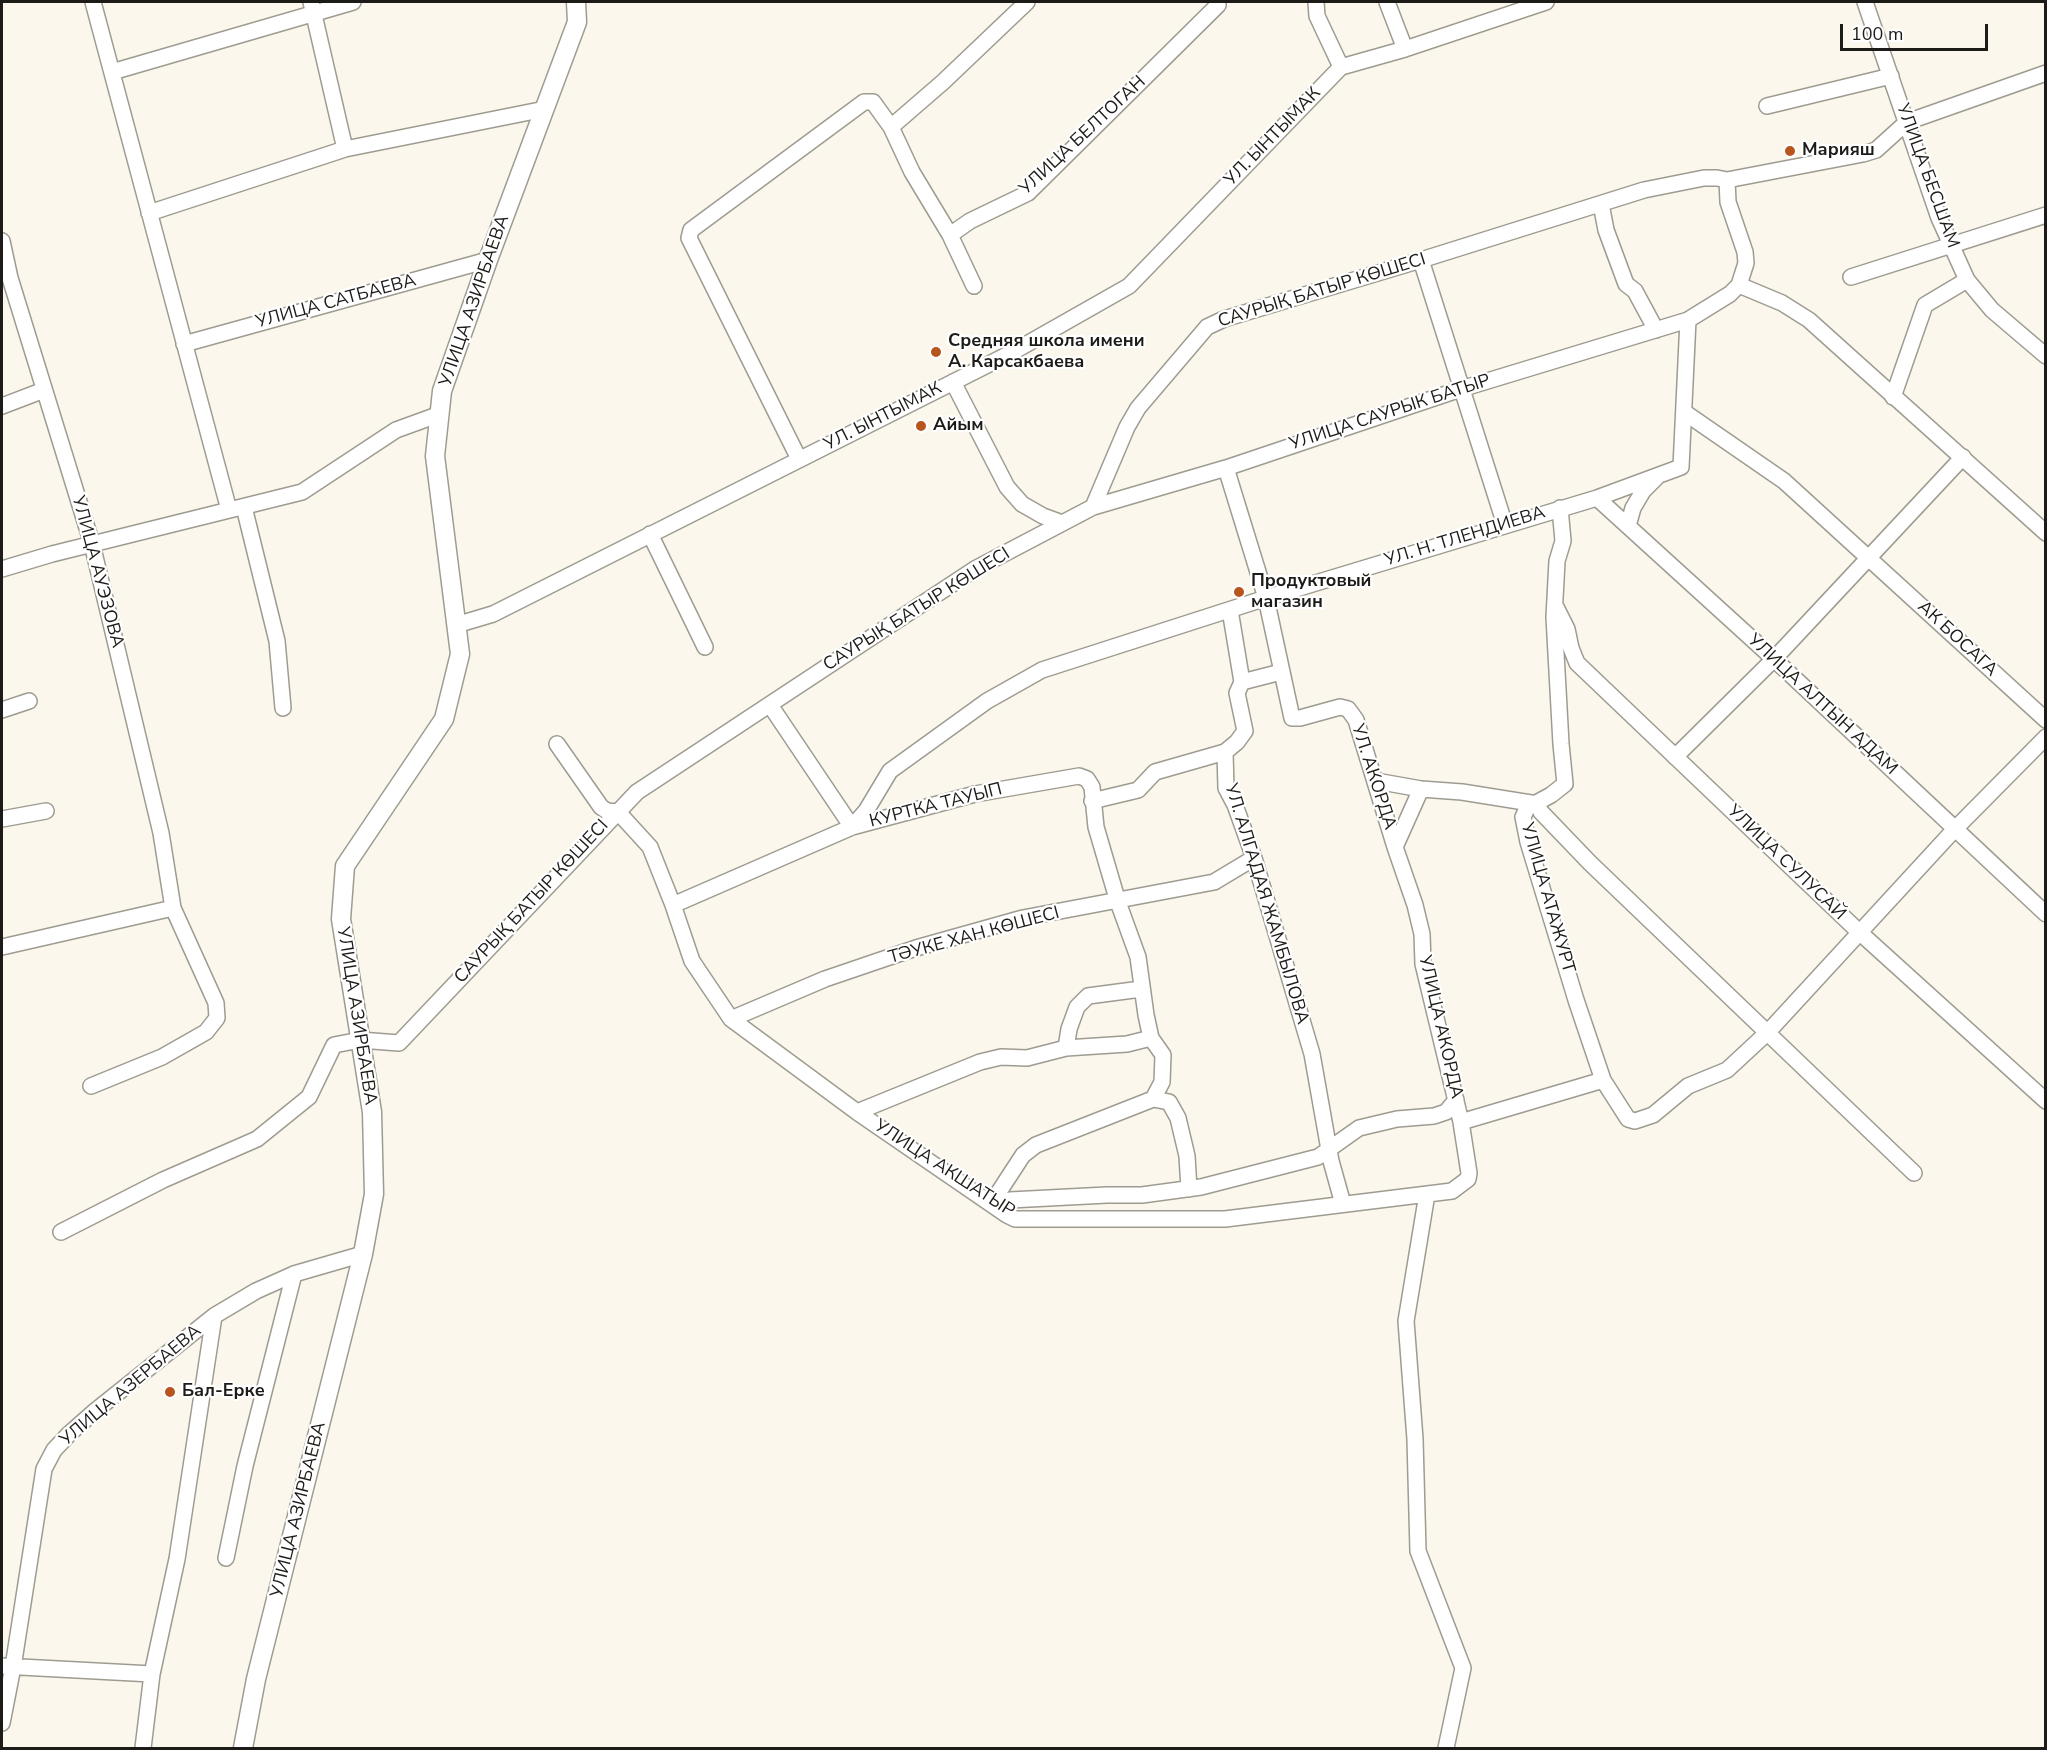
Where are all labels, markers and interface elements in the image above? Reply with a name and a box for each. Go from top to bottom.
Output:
scale bar [1843,12,1992,50]
text: 100 m [1851,22,1903,46]
street label: УЛИЦА БЕЛТОГАН [1015,72,1151,200]
street label: УЛ. ЫНТЫМАК [1220,83,1326,191]
street label: УЛИЦА БЕСШАМ [1891,101,1963,251]
place label: Марияш [1802,140,1875,162]
marker: Марияш [1783,144,1797,158]
street label: УЛИЦА АЗИРБАЕВА [435,212,515,390]
street label: САУРЫҚ БАТЫР КӨШЕСІ [1216,249,1428,333]
street label: УЛИЦА САТБАЕВА [253,270,419,334]
place label: Средняя школа имени А. Карсакбаева [948,331,1145,374]
marker: Средняя школа имени А. Карсакбаева [929,345,943,359]
street label: УЛИЦА САУРЫК БАТЫР [1287,370,1493,456]
street label: УЛ. ЫНТЫМАК [821,378,945,456]
place label: Айым [933,415,984,437]
marker: Айым [914,419,928,433]
street label: УЛИЦА АУЭЗОВА [66,494,128,650]
street label: УЛ. Н. ТЛЕНДИЕВА [1382,502,1548,572]
street label: САУРЫҚ БАТЫР КӨШЕСІ [820,544,1014,676]
place label: Продуктовый магазин [1251,571,1371,614]
marker: Продуктовый магазин [1232,585,1246,599]
street label: АК БОСАГА [1913,597,2001,681]
street label: УЛИЦА АЛТЫН АДАМ [1743,630,1901,780]
street label: УЛ. АКОРДА [1346,722,1400,832]
street label: КУРТКА ТАУЫП [867,779,1005,833]
street label: УЛ. АЛГАДАЯ ЖАМБЫЛОВА [1219,781,1313,1027]
street label: УЛИЦА СУЛУСАЙ [1722,801,1850,925]
street label: САУРЫҚ БАТЫР КӨШЕСІ [450,816,614,988]
street label: УЛИЦА АТАЖУРТ [1515,820,1579,976]
street label: ТӘУКЕ ХАН КӨШЕСІ [886,903,1062,969]
street label: УЛИЦА АЗИРБАЕВА [331,925,381,1107]
street label: УЛИЦА АКОРДА [1413,953,1467,1101]
street label: УЛИЦА АКШАТЫР [870,1116,1018,1222]
street label: УЛИЦА АЗЕРБАЕВА [56,1321,206,1451]
place label: Бал-Ерке [182,1381,265,1403]
marker: Бал-Ерке [163,1385,177,1399]
street label: УЛИЦА АЗИРБАЕВА [267,1420,331,1600]

